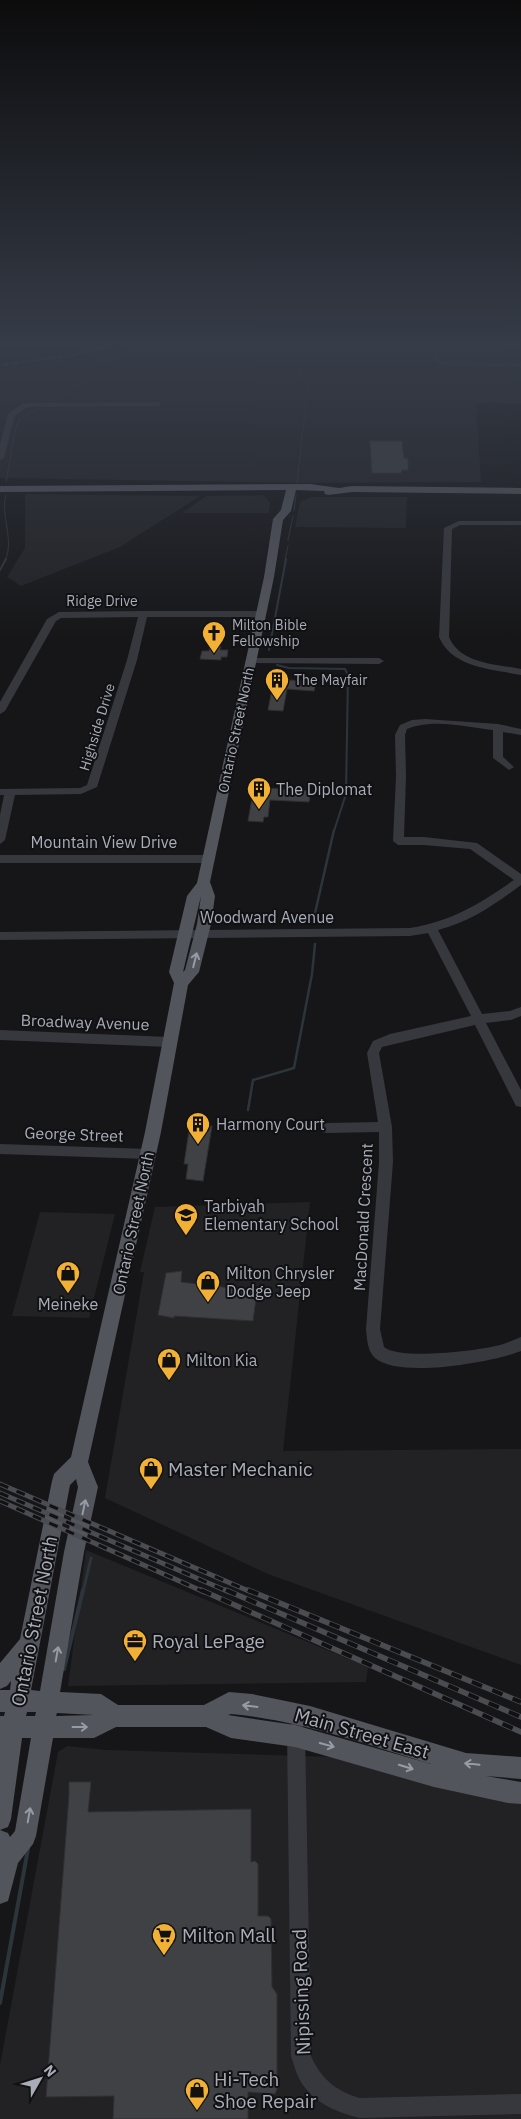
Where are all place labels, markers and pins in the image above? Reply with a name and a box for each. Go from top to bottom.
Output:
place label: Milton Bible Fellowship [232,616,307,650]
church icon: Milton Bible Fellowship [201,620,227,654]
building icon: The Mayfair [264,667,290,701]
place label: The Mayfair [294,671,367,689]
building icon: The Diplomat [246,776,272,810]
place label: The Diplomat [276,779,372,799]
building icon: Harmony Court [185,1111,211,1145]
place label: Harmony Court [216,1114,325,1134]
place label: Tarbiyah Elementary School [204,1196,339,1234]
school or university icon: Tarbiyah Elementary School [173,1202,199,1236]
shop icon: Meineke [55,1260,81,1294]
place label: Milton Chrysler Dodge Jeep [226,1263,335,1301]
shop icon: Milton Chrysler Dodge Jeep [195,1269,221,1303]
place label: Meineke [38,1294,99,1314]
shop icon: Milton Kia [156,1347,182,1381]
place label: Milton Kia [186,1350,258,1370]
shop icon: Master Mechanic [138,1456,164,1490]
place label: Master Mechanic [168,1457,313,1481]
office icon: Royal LePage [122,1628,148,1662]
place label: Royal LePage [152,1629,265,1653]
supermarket icon: Milton Mall [151,1922,177,1956]
place label: Milton Mall [182,1923,276,1947]
place label: Hi-Tech Shoe Repair [214,2067,317,2113]
shop icon: Hi-Tech Shoe Repair [184,2077,210,2111]

